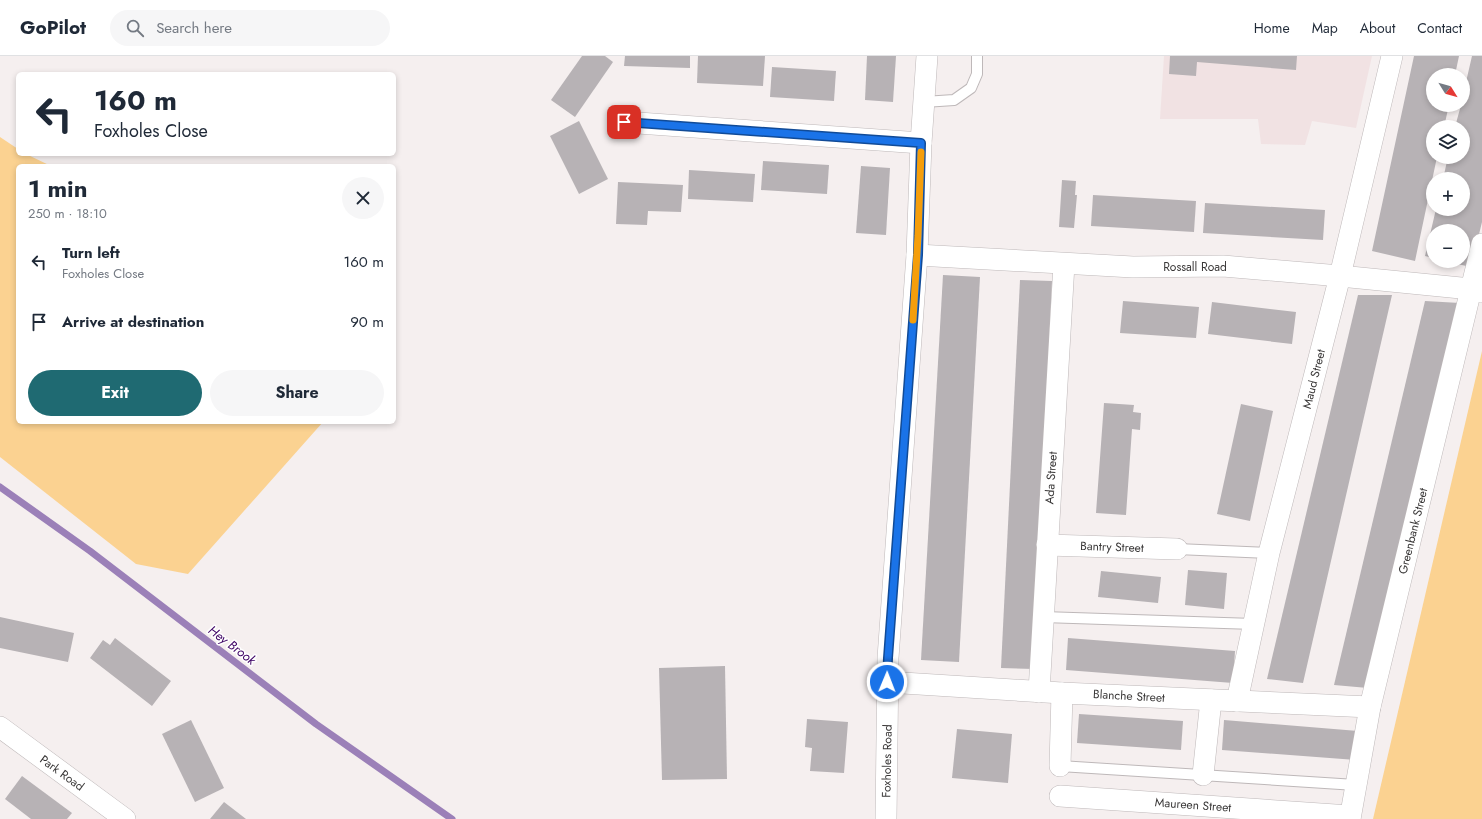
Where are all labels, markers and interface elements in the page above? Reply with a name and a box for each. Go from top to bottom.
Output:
search box [110,10,390,46]
text: GoPilot [20,14,86,41]
icon: search [124,17,146,39]
text: Search here [156,17,232,39]
text: Home [1254,18,1290,38]
text: Map [1312,18,1338,38]
text: About [1360,18,1395,38]
text: Contact [1417,18,1462,38]
north arrow [1426,68,1470,112]
map controls [1426,68,1470,268]
text: 160 m [94,80,177,121]
icon: left [28,88,80,140]
pin [607,105,641,139]
icon: arrive [613,111,635,133]
text: Foxholes Close [94,118,208,144]
button: layers [1426,120,1470,164]
text: 1 min [28,171,88,206]
button: + [1426,172,1470,216]
button: close [342,177,384,219]
text: 250 m · 18:10 [28,204,107,223]
button: − [1426,224,1470,268]
text: Turn left [62,242,120,264]
icon: left [28,251,50,273]
text: 160 m [343,251,384,273]
street label: Rossall Road [1163,258,1227,276]
text: Foxholes Close [62,264,144,283]
icon: arrive [28,311,50,333]
text: Arrive at destination [62,311,204,333]
text: 90 m [350,311,384,333]
street label: Maud Street [1298,347,1330,411]
button: Exit [28,370,202,416]
button: Share [210,370,384,416]
street label: Ada Street [1040,451,1062,505]
street label: Greenbank Street [1394,486,1432,576]
street label: Bantry Street [1080,537,1144,557]
water label: Hey Brook [204,621,260,669]
position arrow [866,661,908,703]
street label: Blanche Street [1093,685,1166,707]
street label: Foxholes Road [877,724,897,798]
street label: Park Road [36,751,88,795]
street label: Maureen Street [1154,793,1232,817]

